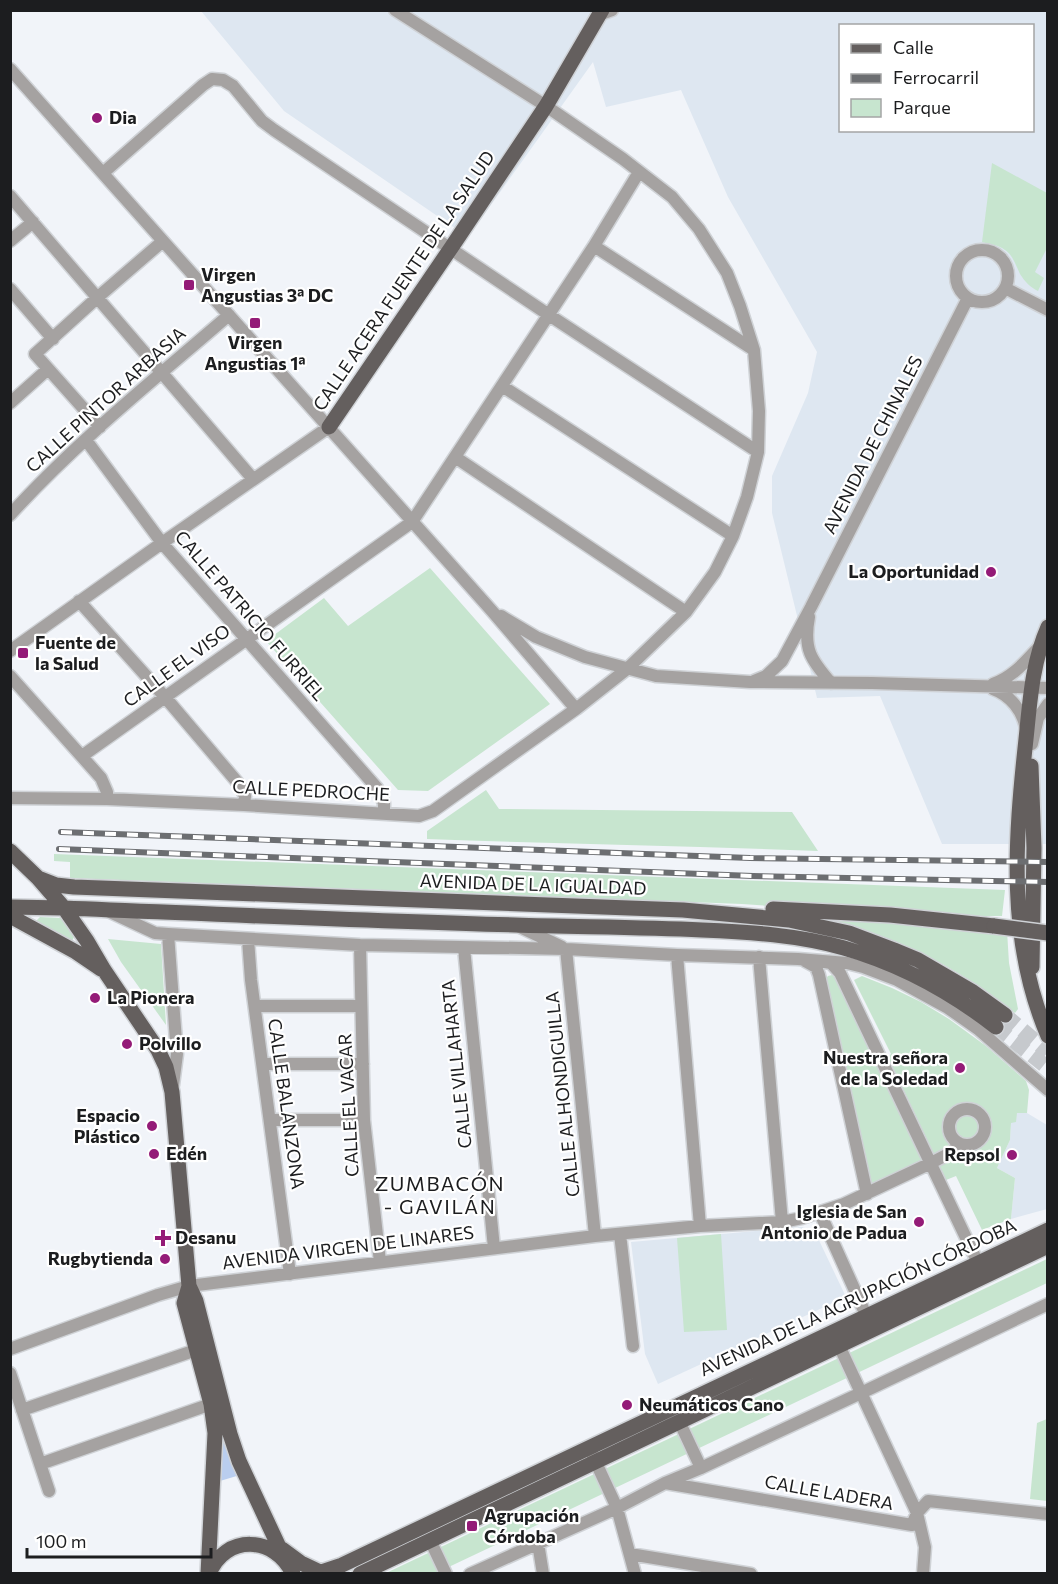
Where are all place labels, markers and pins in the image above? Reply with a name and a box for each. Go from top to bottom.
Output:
place label: Dia [109,106,137,128]
marker: Dia [90,111,104,125]
place label: Virgen Angustias 3ª DC [201,263,333,306]
marker: Virgen Angustias 3ª DC [182,278,196,292]
marker: Virgen Angustias 1ª [248,316,262,330]
place label: Virgen Angustias 1ª [204,331,306,374]
place label: La Oportunidad [848,560,979,582]
marker: La Oportunidad [984,565,998,579]
place label: Fuente de la Salud [35,631,116,674]
marker: Fuente de la Salud [16,646,30,660]
place label: La Pionera [107,986,194,1008]
marker: La Pionera [88,991,102,1005]
place label: Polvillo [139,1032,202,1054]
marker: Polvillo [120,1037,134,1051]
place label: Nuestra señora de la Soledad [823,1046,948,1089]
marker: Nuestra señora de la Soledad [953,1061,967,1075]
place label: Espacio Plástico [74,1104,140,1147]
marker: Espacio Plástico [145,1119,159,1133]
place label: Edén [166,1142,207,1164]
place label: Repsol [944,1143,1000,1165]
marker: Edén [147,1147,161,1161]
marker: Repsol [1005,1148,1019,1162]
place label: Iglesia de San Antonio de Padua [761,1200,907,1243]
marker: Iglesia de San Antonio de Padua [912,1215,926,1229]
place label: Desanu [175,1226,236,1248]
marker: Desanu [156,1231,170,1245]
place label: Rugbytienda [48,1247,153,1269]
marker: Rugbytienda [158,1252,172,1266]
place label: Neumáticos Cano [639,1393,784,1415]
marker: Neumáticos Cano [620,1398,634,1412]
place label: Agrupación Córdoba [484,1504,579,1547]
marker: Agrupación Córdoba [465,1519,479,1533]

